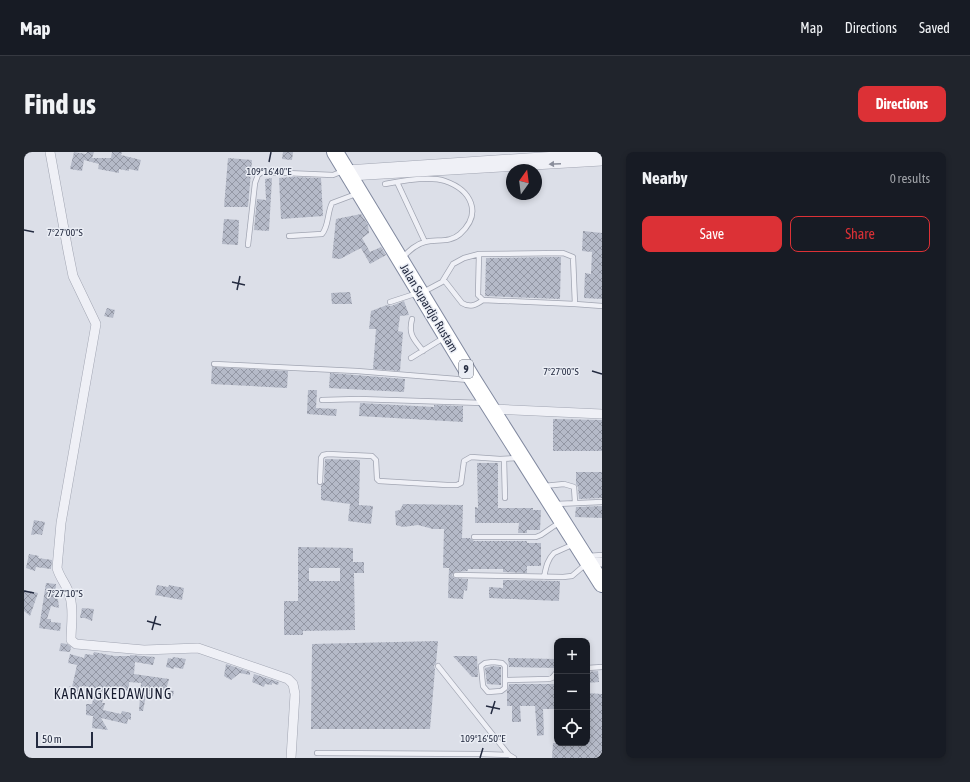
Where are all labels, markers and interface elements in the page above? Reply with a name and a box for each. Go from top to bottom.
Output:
text: Map [20,17,51,39]
text: Map [800,20,823,36]
text: Directions [845,20,897,36]
text: Saved [919,20,950,36]
button: Directions [858,86,946,122]
text: Find us [24,88,96,120]
one-way arrow [548,161,561,167]
north arrow [506,164,542,200]
text: 109°16'40"E [247,166,292,177]
text: Nearby [642,168,688,188]
text: 0 results [890,171,930,186]
button: Save [642,216,782,252]
button: Share [790,216,930,252]
text: 7°27'00"S [47,227,83,238]
street label: Jalan Supardjo Rustam [397,261,461,355]
road number: 9 [459,360,473,378]
text: 7°27'00"S [543,366,579,377]
text: 7°27'10"S [47,588,83,599]
map controls [554,638,590,746]
button: + [554,638,590,674]
button: − [554,674,590,710]
district label: KARANGKEDAWUNG [54,686,172,702]
button: locate [554,710,590,746]
scale bar [36,730,93,749]
text: 50 m [42,733,62,745]
text: 109°16'50"E [461,733,506,744]

